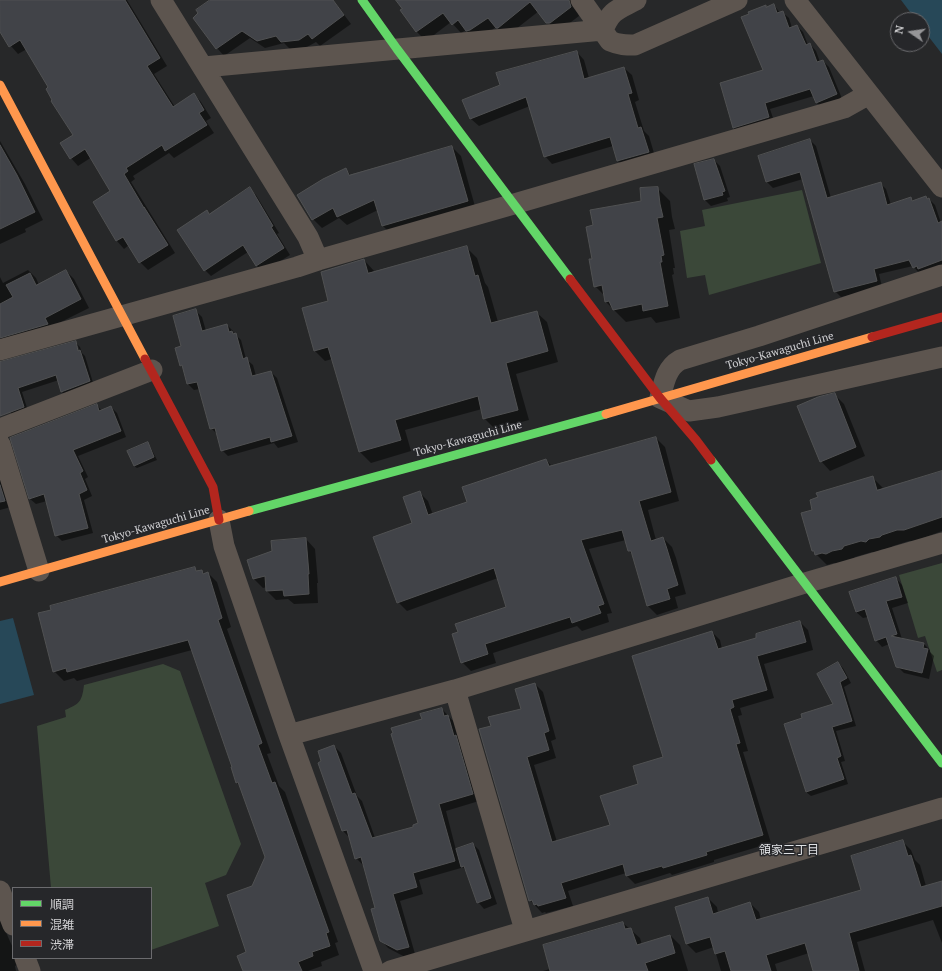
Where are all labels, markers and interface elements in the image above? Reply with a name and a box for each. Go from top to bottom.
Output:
north arrow [890,12,930,52]
text: N [892,24,907,35]
street label: Tokyo-Kawaguchi Line [725,329,835,373]
street label: Tokyo-Kawaguchi Line [413,418,523,460]
street label: Tokyo-Kawaguchi Line [101,503,211,547]
district label: 領家三丁目 [759,844,819,858]
legend [12,887,152,959]
text: 順調 [50,897,74,912]
text: 混雑 [50,917,74,932]
text: 渋滞 [50,937,74,952]

